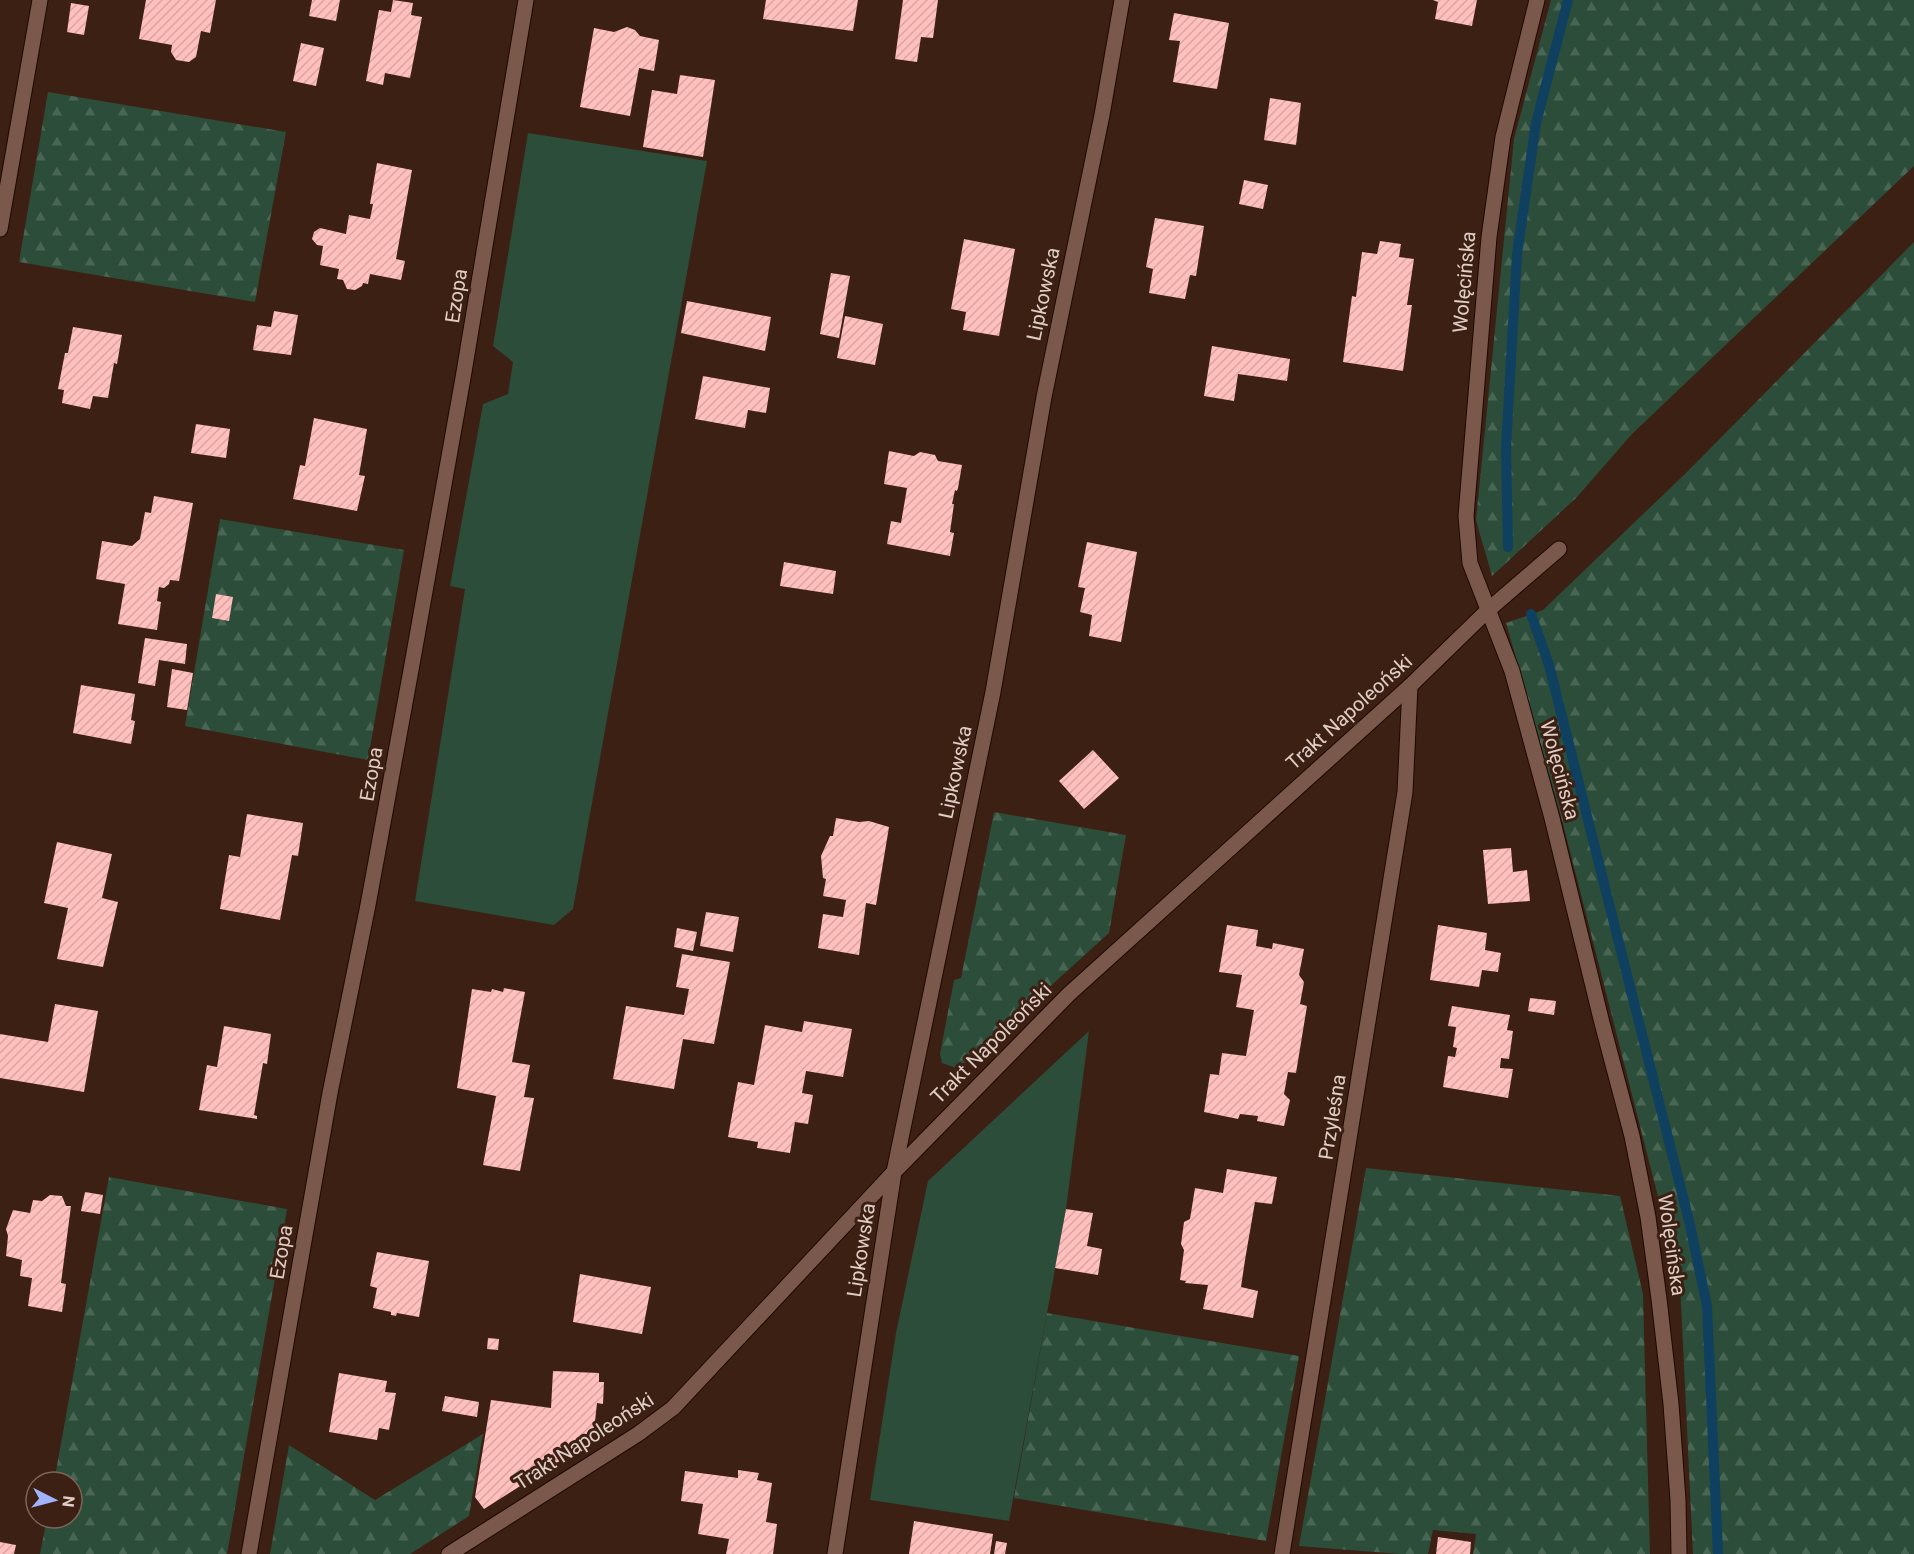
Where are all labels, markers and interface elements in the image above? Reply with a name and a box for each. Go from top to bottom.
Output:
street label: Wolęcińska [1448,230,1480,334]
street label: Lipkowska [1021,245,1065,343]
street label: Ezopa [440,267,472,325]
street label: Trakt Napoleoński [1281,649,1417,775]
street label: Wolęcińska [1535,718,1585,822]
street label: Lipkowska [933,723,977,821]
street label: Ezopa [354,745,388,803]
street label: Trakt Napoleoński [926,978,1056,1108]
street label: Przyleśna [1313,1072,1351,1162]
street label: Wolęcińska [1653,1193,1691,1297]
street label: Lipkowska [842,1201,880,1299]
street label: Ezopa [264,1223,298,1281]
street label: Trakt Napoleoński [510,1387,658,1495]
north arrow [24,1470,84,1530]
text: N [58,1495,78,1508]

